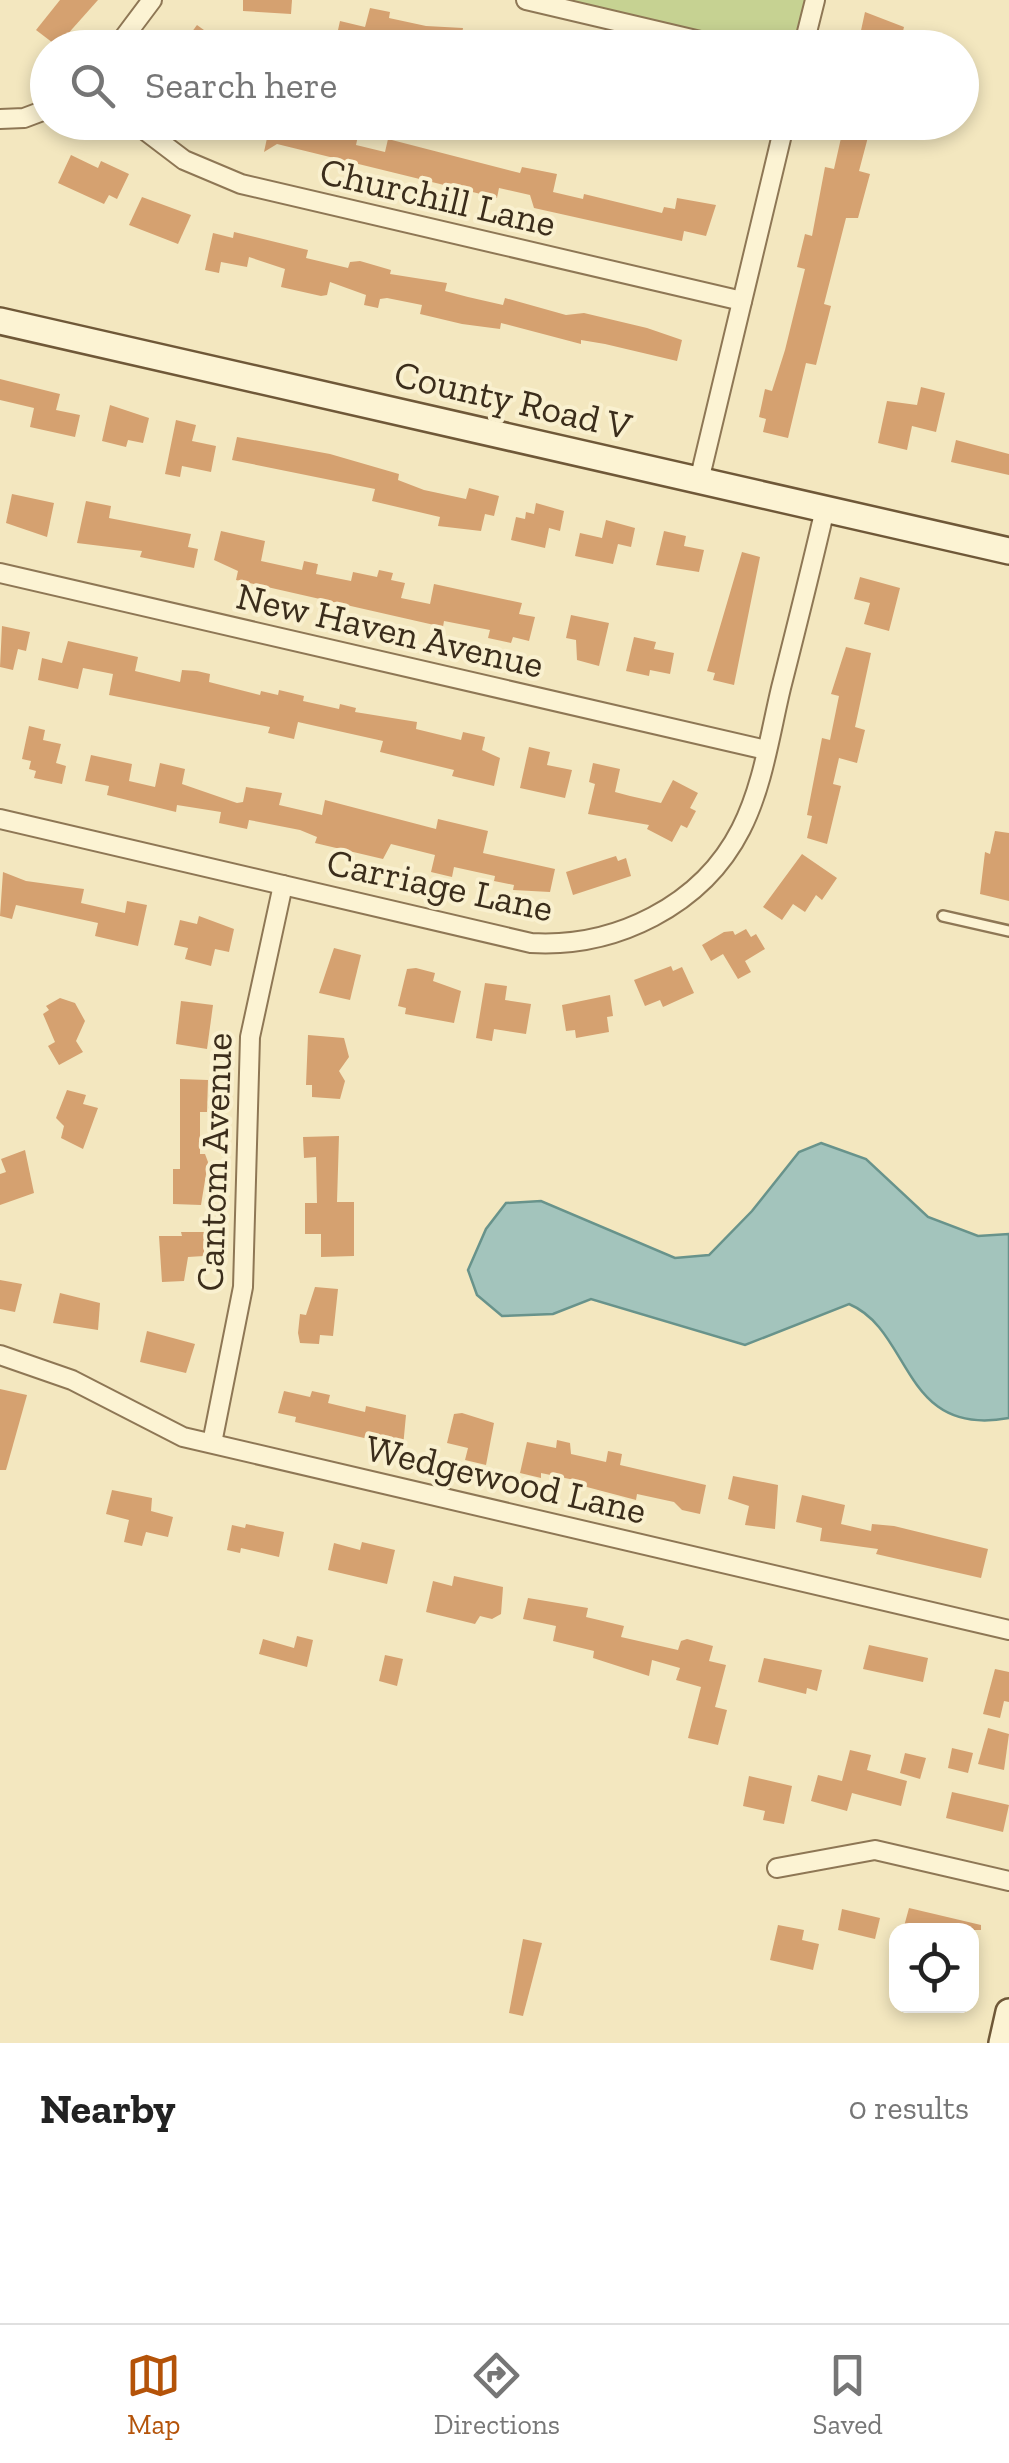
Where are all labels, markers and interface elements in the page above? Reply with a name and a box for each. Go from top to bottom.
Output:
search box [30,30,979,140]
icon: search [65,58,120,113]
text: Search here [145,62,337,108]
street label: Churchill Lane [316,148,560,246]
street label: County Road V [390,350,636,450]
street label: New Haven Avenue [232,572,548,688]
street label: Carriage Lane [323,839,557,931]
street label: Cantom Avenue [186,1032,242,1292]
street label: Wedgewood Lane [361,1424,651,1534]
map controls [889,1923,979,2013]
button: locate [889,1923,979,2013]
text: Nearby [40,2083,176,2134]
text: 0 results [848,2089,969,2127]
tab: Map [126,2348,181,2441]
tab: Directions [434,2348,560,2441]
tab: Saved [813,2348,883,2441]

